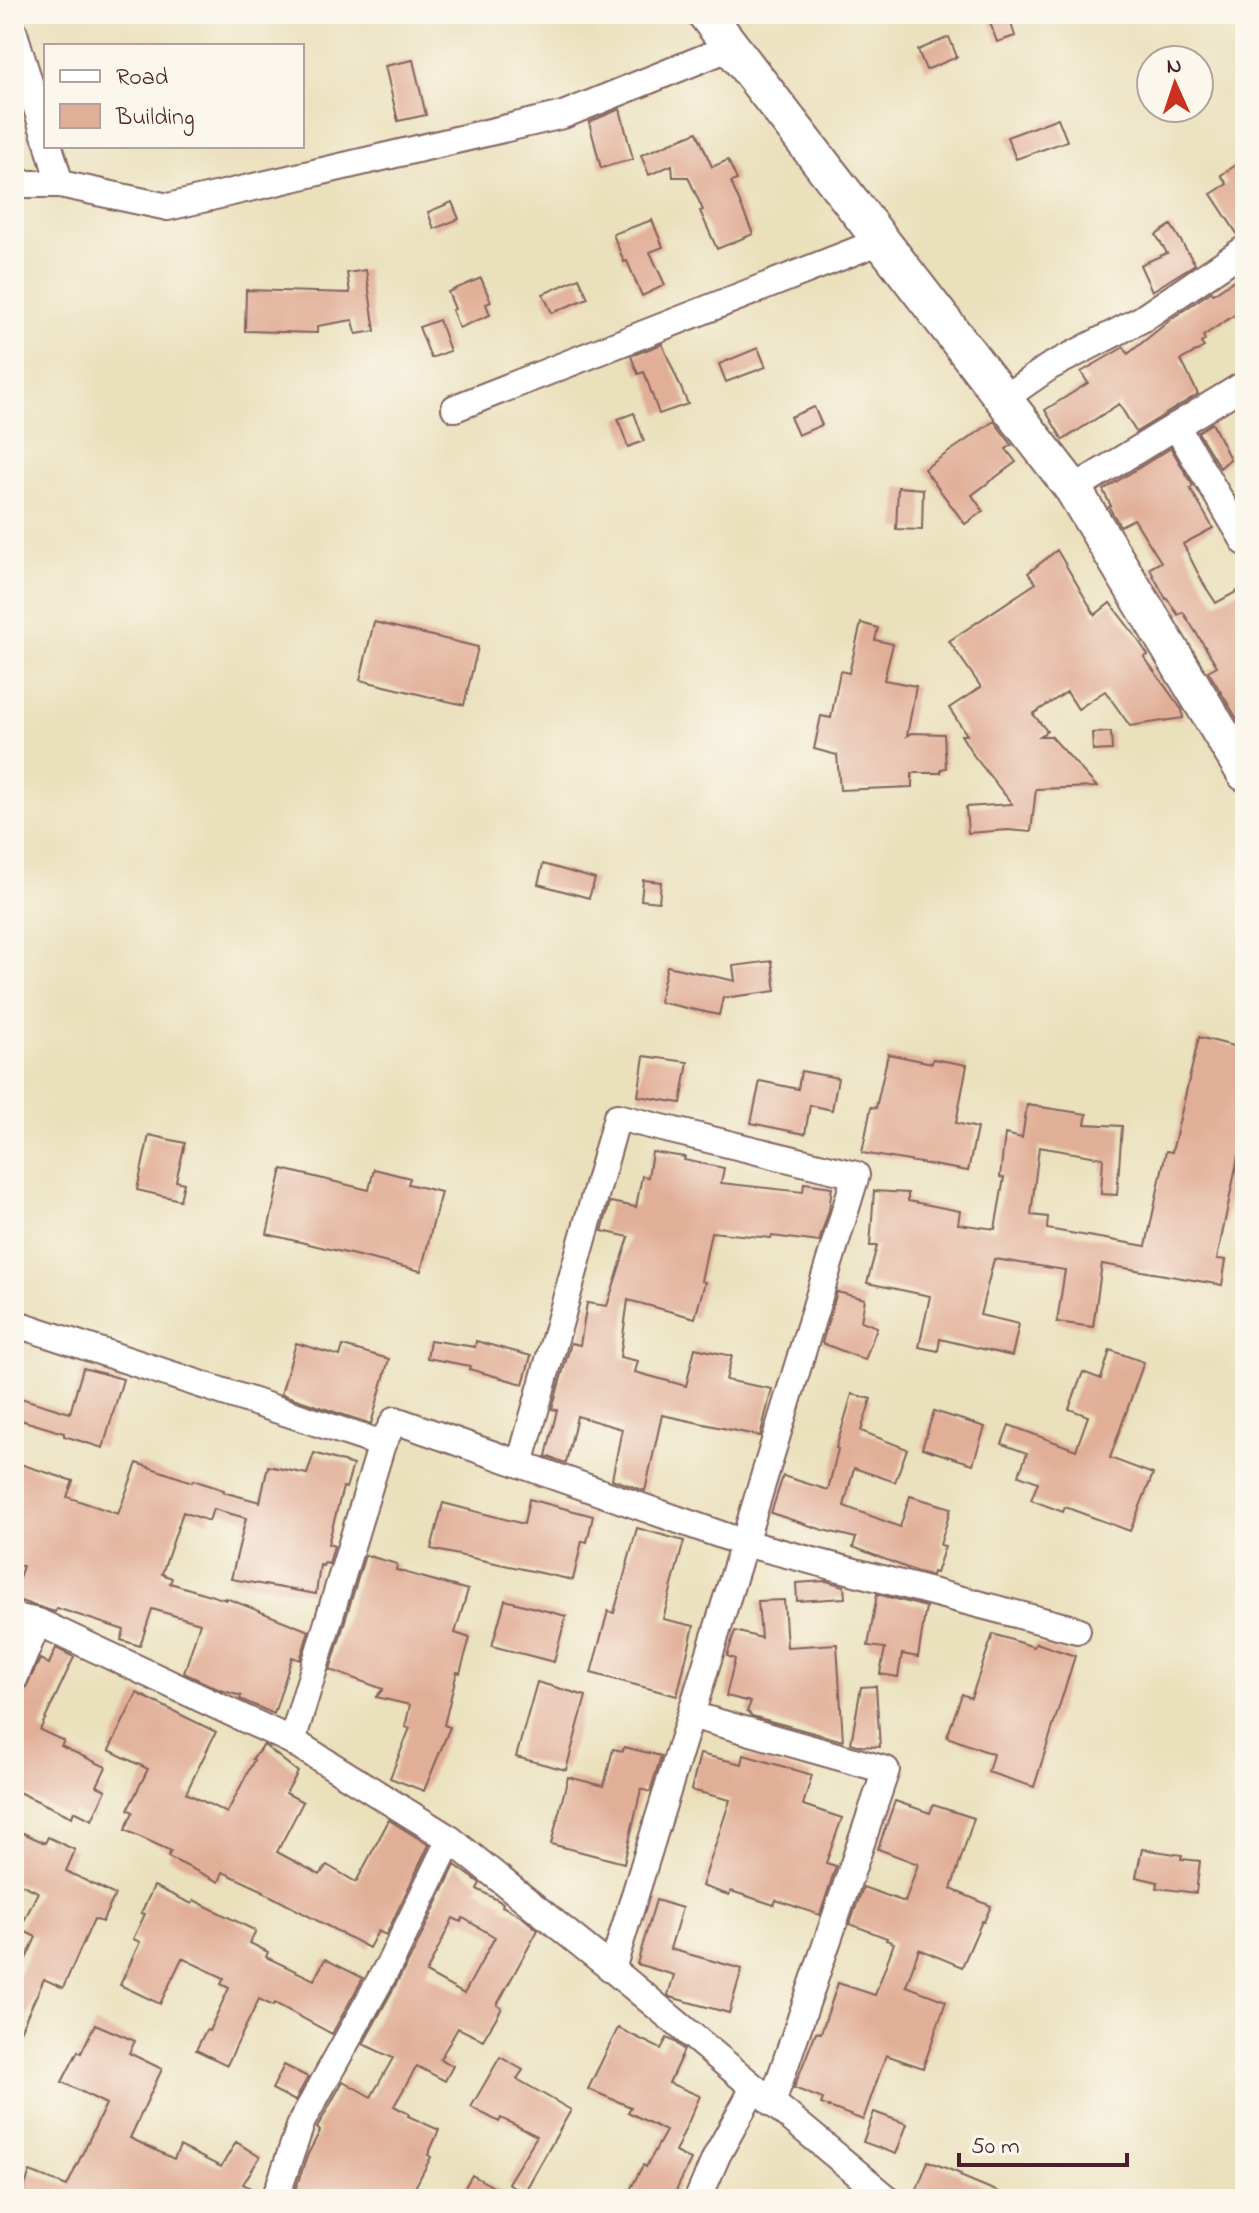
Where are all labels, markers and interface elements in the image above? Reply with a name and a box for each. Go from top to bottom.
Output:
legend [44,44,304,148]
north arrow [1135,44,1215,124]
text: N [1166,51,1182,83]
text: Road [116,61,169,96]
text: Building [115,101,195,136]
scale bar [959,2117,1127,2167]
text: 50 m [971,2130,1020,2165]

